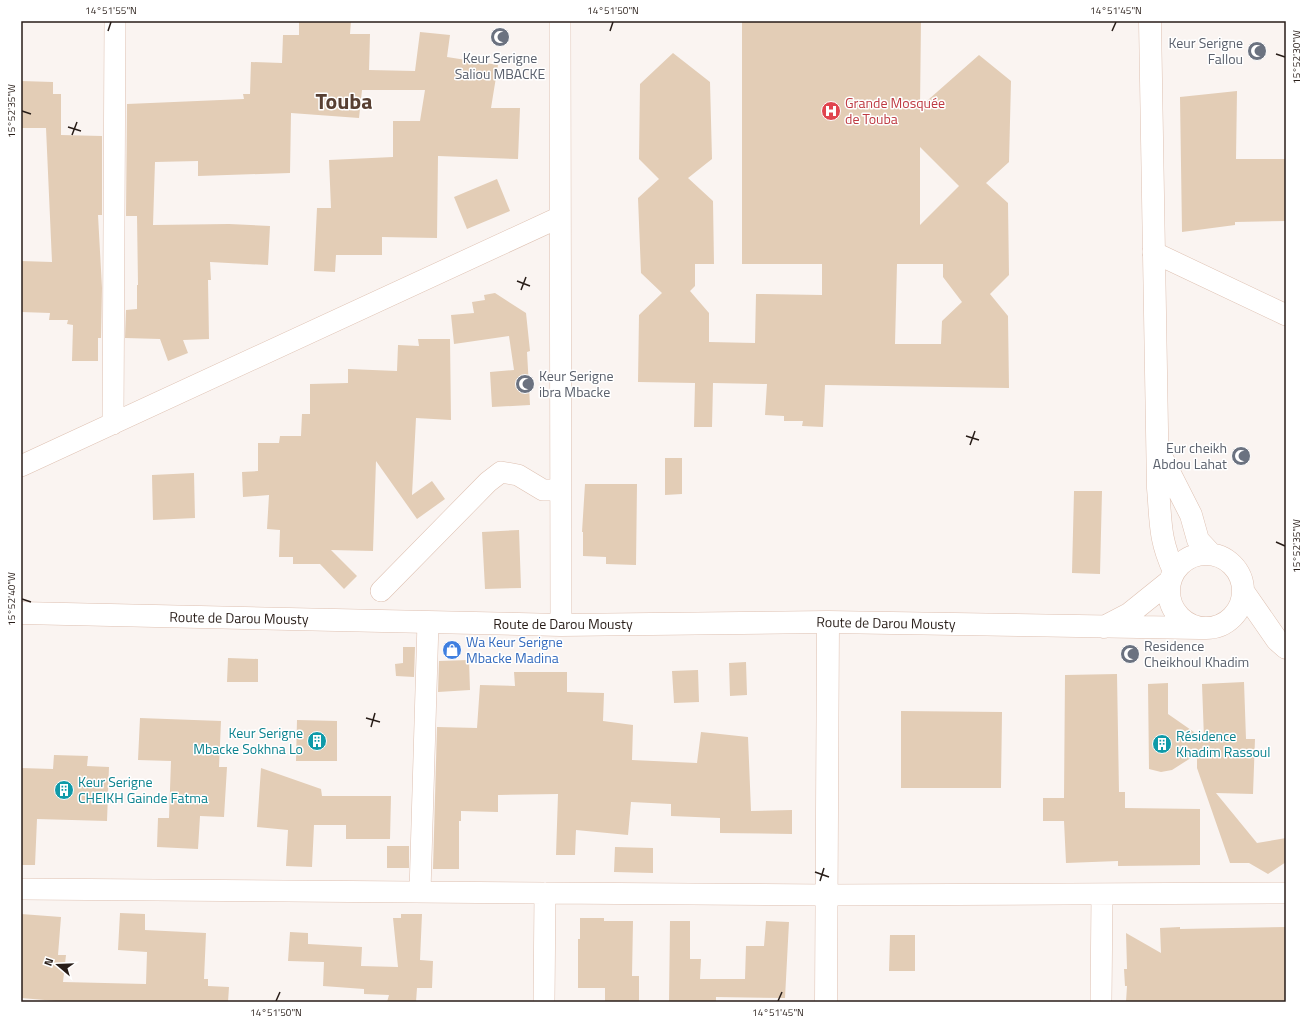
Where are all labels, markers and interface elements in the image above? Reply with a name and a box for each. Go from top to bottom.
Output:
text: 14°51'55"N [85,3,137,18]
text: 14°51'50"N [587,3,639,18]
text: 14°51'45"N [1090,3,1142,18]
mosque icon: Keur Serigne Saliou MBACKE [489,26,511,48]
text: 15°52'30"W [1289,30,1304,84]
place label: Keur Serigne Fallou [1168,32,1243,69]
mosque icon: Keur Serigne Fallou [1246,40,1268,62]
place label: Keur Serigne Saliou MBACKE [455,47,546,84]
text: 15°52'35"W [4,84,19,138]
district label: Touba [315,84,373,118]
place label: Grande Mosquée de Touba [845,92,945,129]
hospital icon: Grande Mosquée de Touba [820,100,842,122]
place label: Keur Serigne ibra Mbacke [539,365,614,402]
mosque icon: Keur Serigne ibra Mbacke [514,373,536,395]
place label: Eur cheikh Abdou Lahat [1153,437,1227,474]
mosque icon: Eur cheikh Abdou Lahat [1230,445,1252,467]
text: 15°52'35"W [1289,519,1304,573]
text: 15°52'40"W [4,572,19,626]
street label: Route de Darou Mousty [169,606,309,629]
street label: Route de Darou Mousty [816,611,956,634]
street label: Route de Darou Mousty [493,613,633,634]
place label: Wa Keur Serigne Mbacke Madina [466,631,563,668]
place label: Residence Cheikhoul Khadim [1144,635,1249,672]
shop icon: Wa Keur Serigne Mbacke Madina [441,639,463,661]
mosque icon: Residence Cheikhoul Khadim [1119,643,1141,665]
place label: Keur Serigne Mbacke Sokhna Lo [193,722,303,759]
place label: Résidence Khadim Rassoul [1176,725,1270,762]
building icon: Keur Serigne Mbacke Sokhna Lo [306,730,328,752]
building icon: Résidence Khadim Rassoul [1151,733,1173,755]
place label: Keur Serigne CHEIKH Gainde Fatma [78,771,208,808]
building icon: Keur Serigne CHEIKH Gainde Fatma [53,779,75,801]
north arrow [38,945,78,985]
text: N [40,956,57,968]
text: 14°51'50"N [250,1005,302,1020]
text: 14°51'45"N [752,1005,804,1020]

